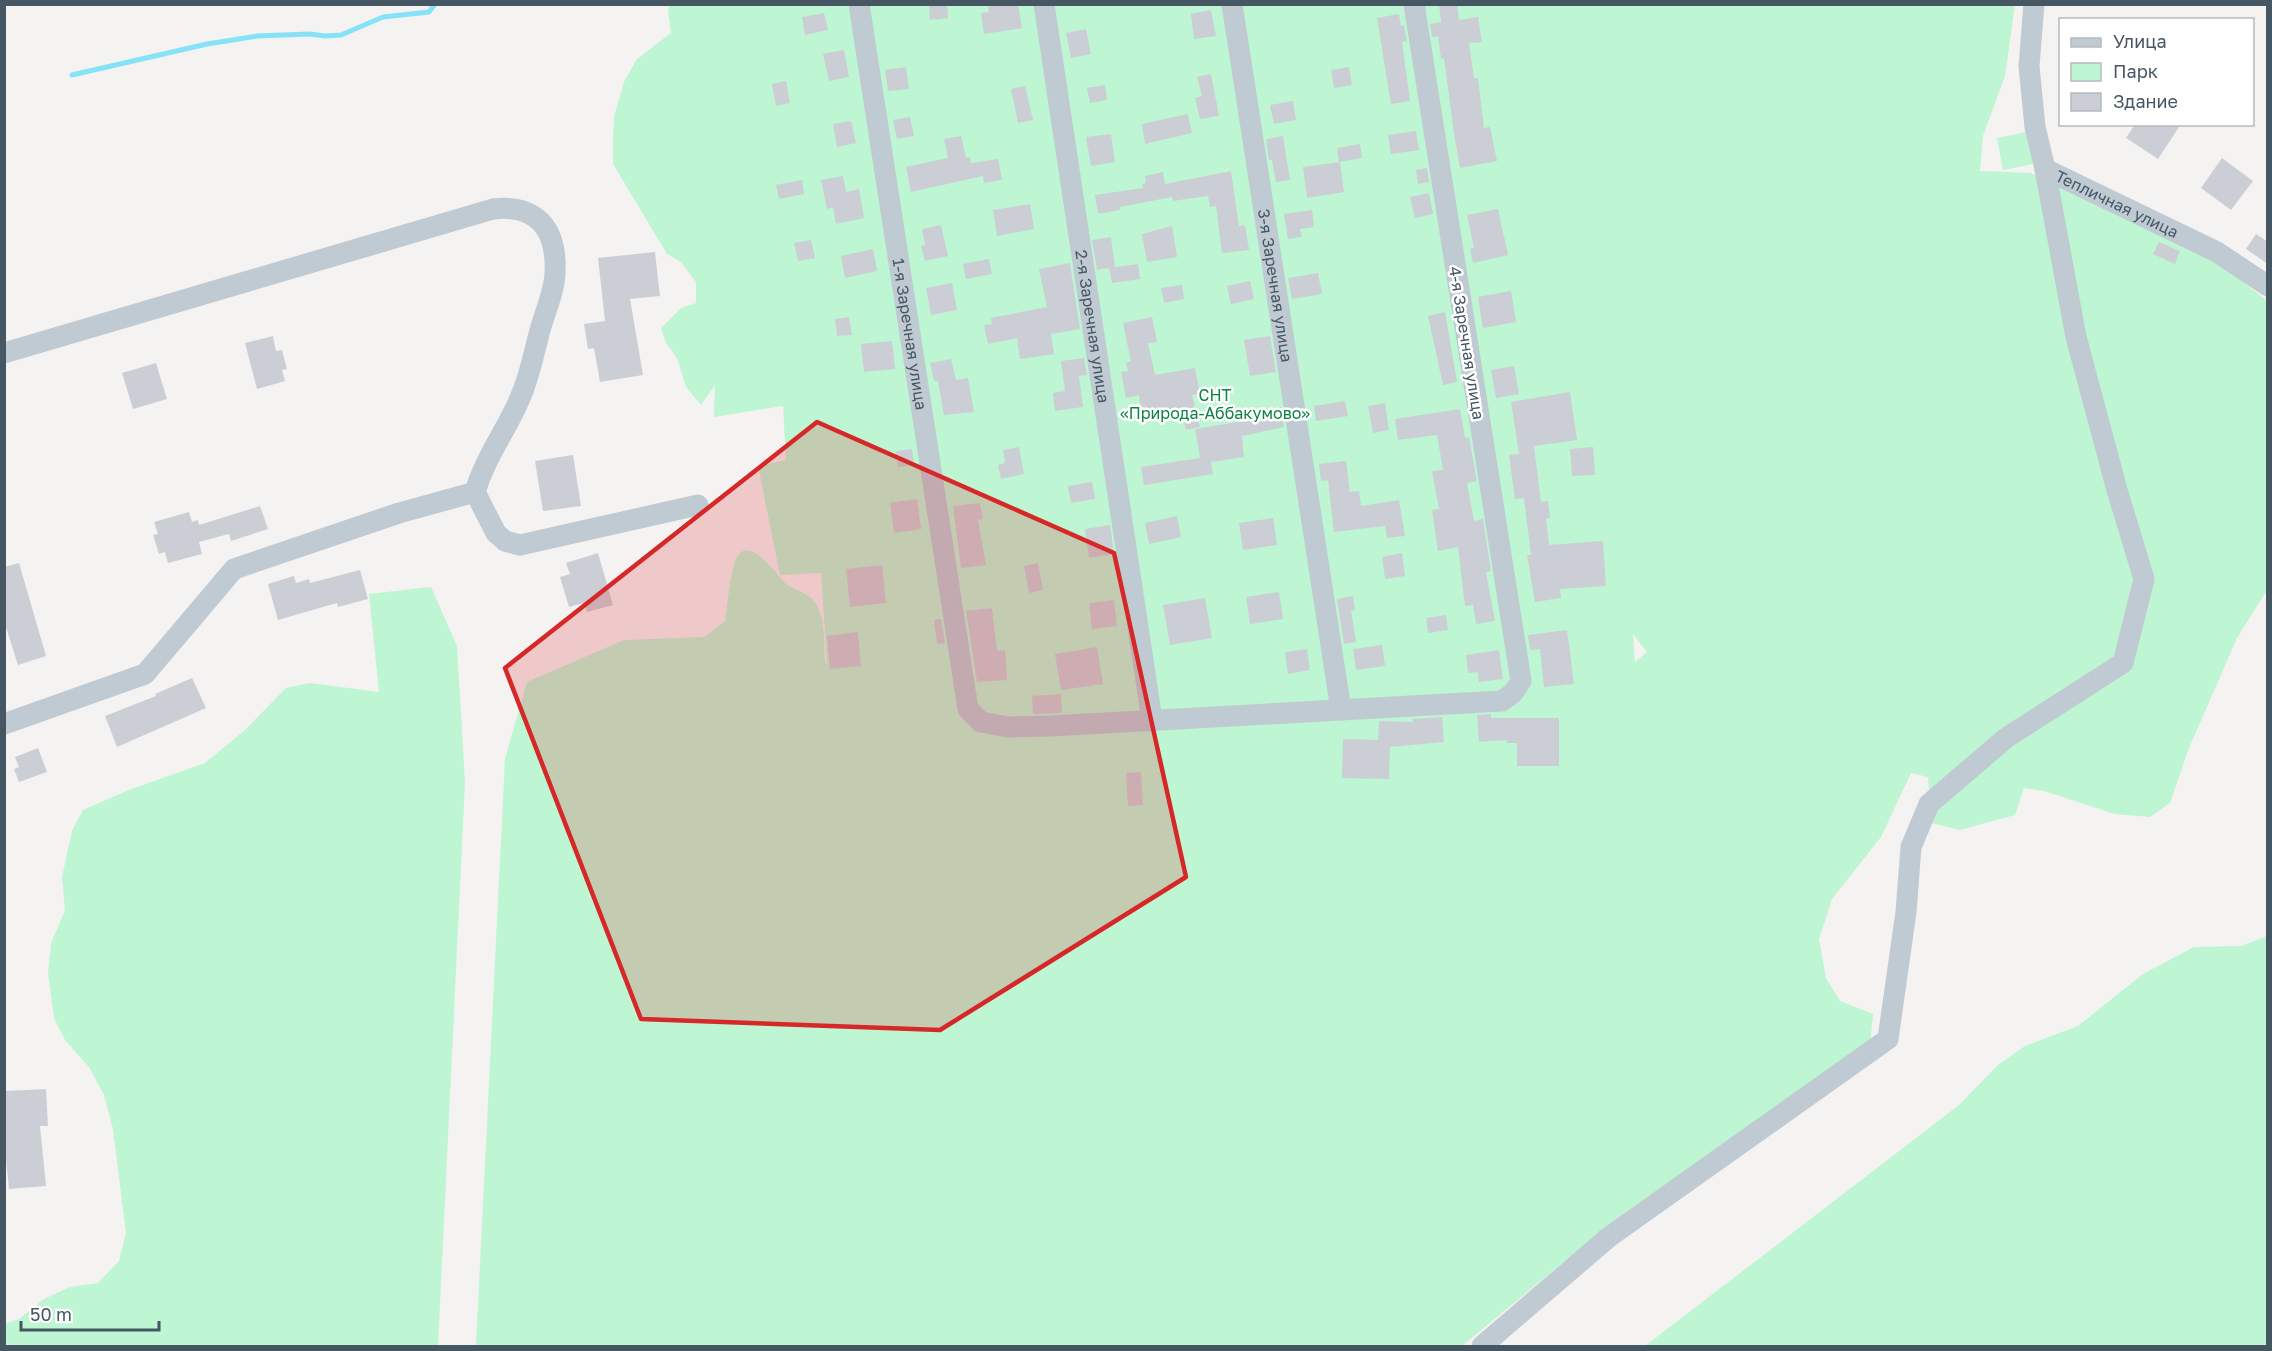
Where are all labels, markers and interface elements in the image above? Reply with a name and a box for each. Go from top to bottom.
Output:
legend [2059,18,2254,126]
text: Улица [2113,30,2167,52]
text: Парк [2113,60,2158,82]
text: Здание [2113,90,2178,112]
street label: Тепличная улица [2052,166,2182,242]
street label: 3-я Заречная улица [1254,208,1297,364]
street label: 2-я Заречная улица [1071,248,1114,404]
street label: 1-я Заречная улица [888,257,932,411]
street label: 4-я Заречная улица [1445,265,1489,421]
park label: СНТ «Природа-Аббакумово» [1120,385,1310,423]
scale bar [21,1294,159,1332]
text: 50 m [30,1303,72,1325]

